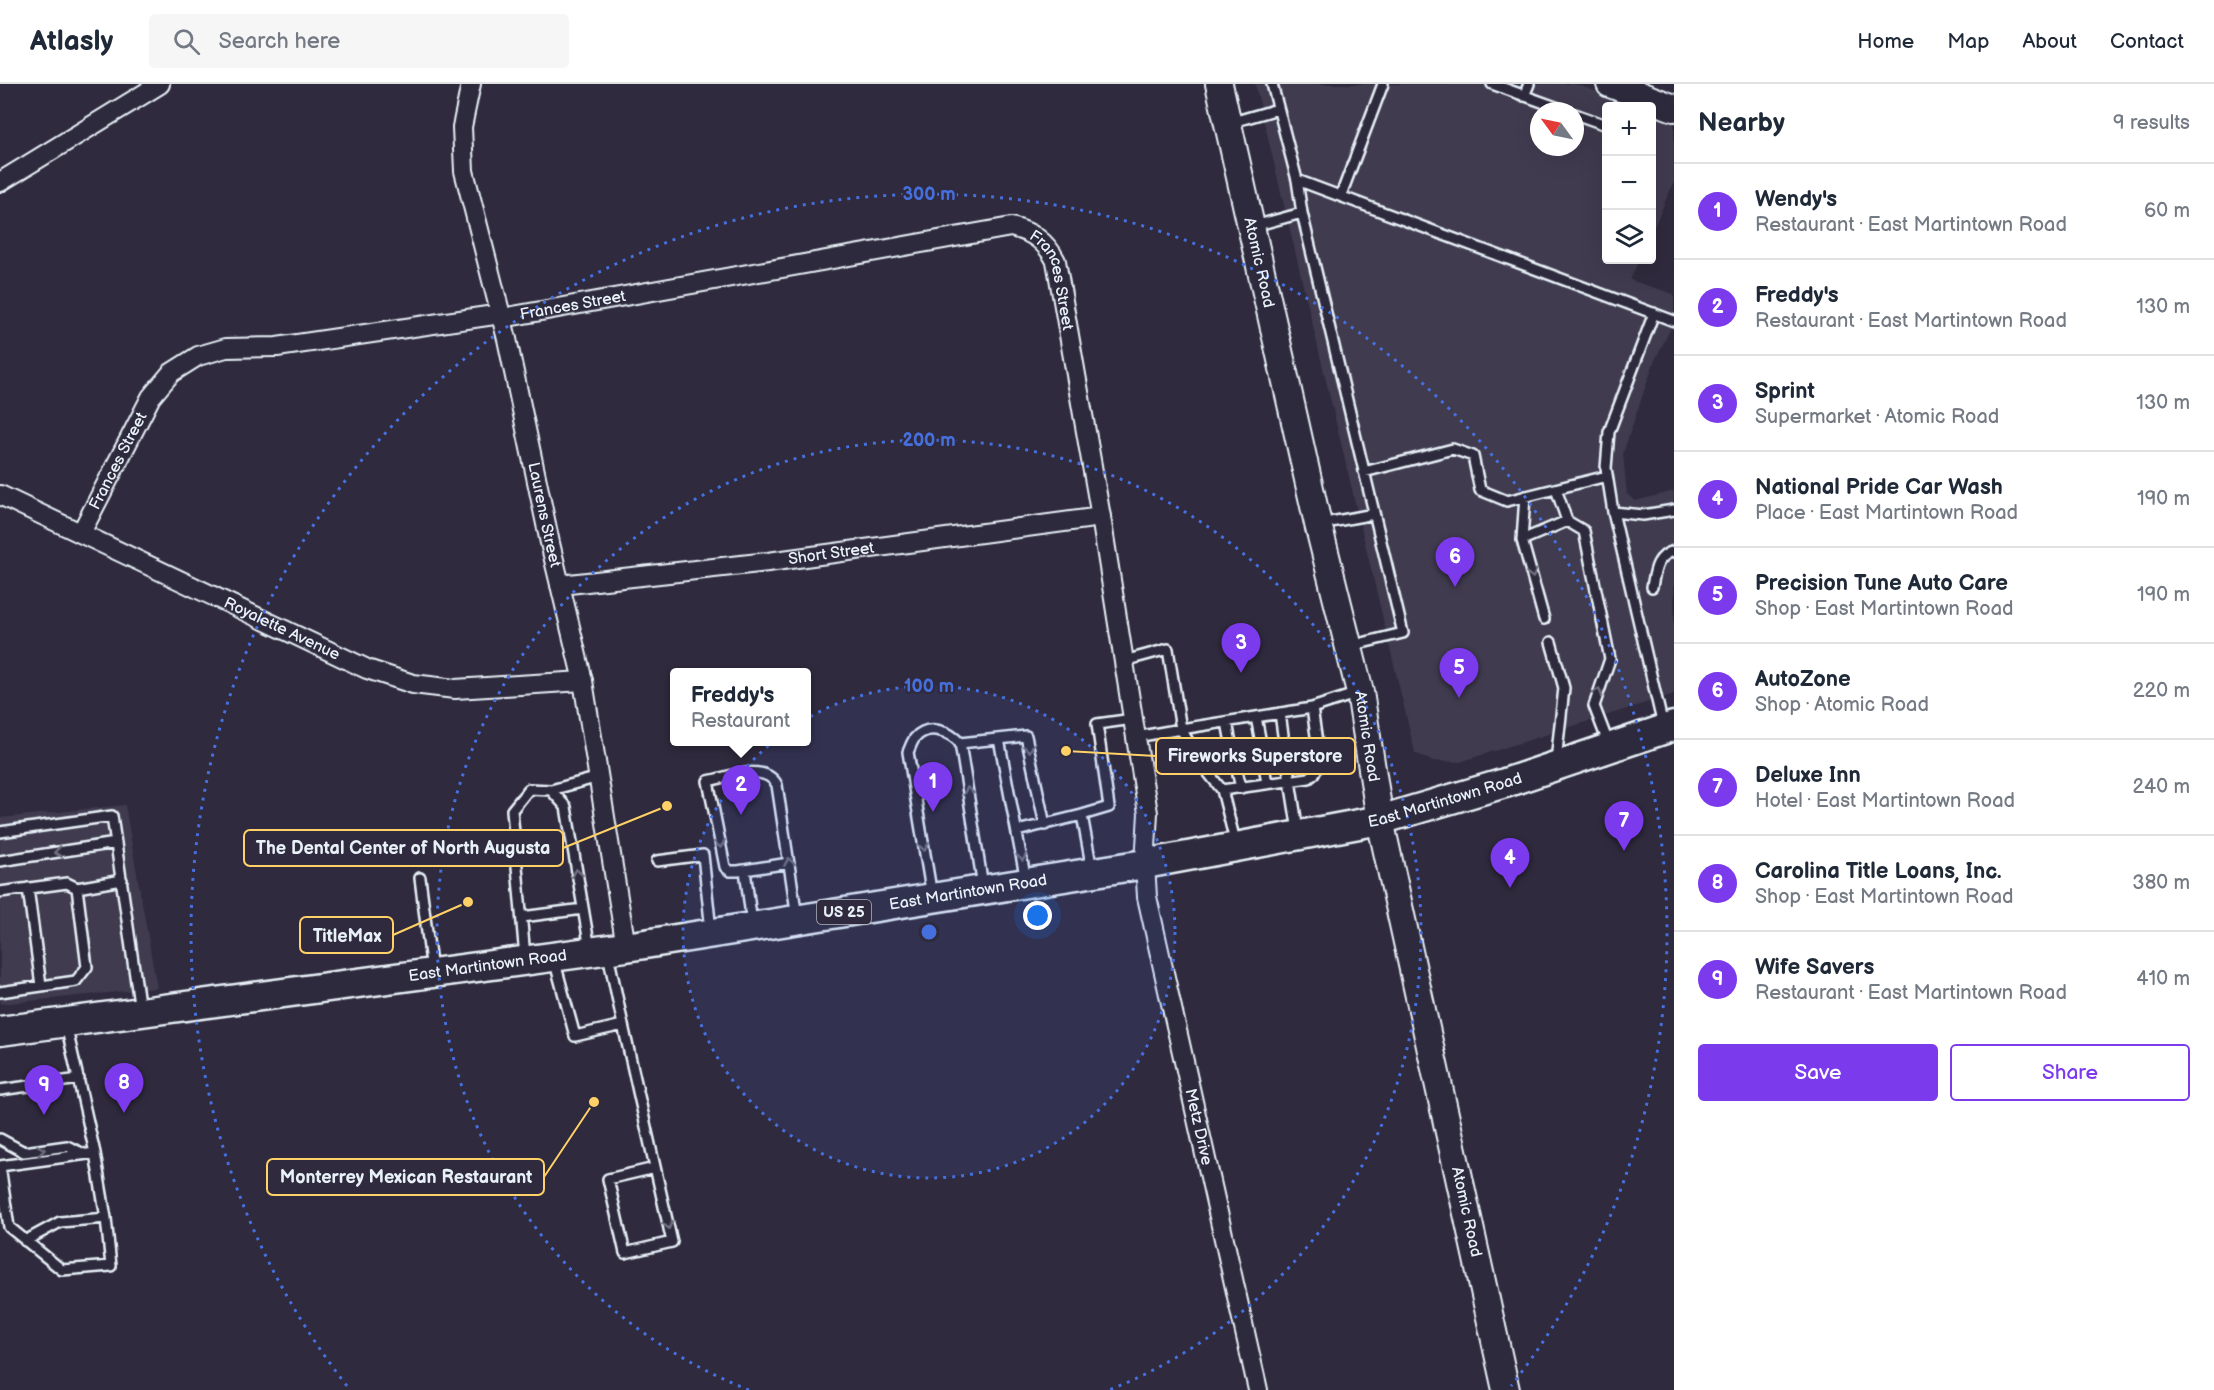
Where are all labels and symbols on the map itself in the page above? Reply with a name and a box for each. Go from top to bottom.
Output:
north arrow [1530,102,1584,156]
text: 300 m [902,184,956,205]
street label: Atomic Road [1240,216,1279,309]
street label: Frances Street [1026,226,1077,332]
street label: Frances Street [519,287,627,324]
street label: Frances Street [85,409,151,513]
text: 200 m [902,430,956,451]
street label: Laurens Street [524,461,565,569]
street label: Short Street [787,538,875,569]
pin: 6 [1436,538,1474,587]
one-way arrow [1525,569,1537,579]
street label: Royalette Avenue [221,593,343,664]
pin: 3 [1222,624,1260,673]
pin: 5 [1440,648,1478,698]
text: 100 m [904,676,954,697]
one-way arrow [1591,687,1603,698]
street label: Atomic Road [1350,689,1383,783]
callout: Fireworks Superstore [1156,738,1355,774]
one-way arrow [1022,743,1035,753]
text: Fireworks Superstore [1168,746,1342,767]
pin: 1 [914,762,952,812]
pin: 2 [722,766,760,815]
street label: East Martintown Road [1366,769,1524,832]
one-way arrow [962,786,974,795]
pin: 7 [1604,802,1644,851]
callout: The Dental Center of North Augusta [244,830,563,866]
text: The Dental Center of North Augusta [256,838,550,859]
pin: 4 [1490,838,1530,888]
one-way arrow [713,839,726,849]
one-way arrow [917,842,930,852]
one-way arrow [54,845,63,857]
one-way arrow [1015,852,1028,862]
one-way arrow [783,857,795,867]
one-way arrow [571,869,584,879]
street label: East Martintown Road [888,870,1048,914]
road number: US 25 [817,900,871,924]
your location [1023,901,1052,930]
callout: TitleMax [300,917,393,953]
centre of rings [919,922,939,942]
text: TitleMax [313,926,381,947]
street label: East Martintown Road [407,946,568,986]
pin: 8 [104,1064,144,1113]
pin: 9 [24,1066,63,1115]
street label: Metz Drive [1181,1087,1217,1167]
one-way arrow [37,1144,46,1157]
callout: Monterrey Mexican Restaurant [267,1159,544,1195]
street label: Atomic Road [1447,1165,1486,1259]
text: Monterrey Mexican Restaurant [280,1167,532,1188]
one-way arrow [661,1219,674,1229]

